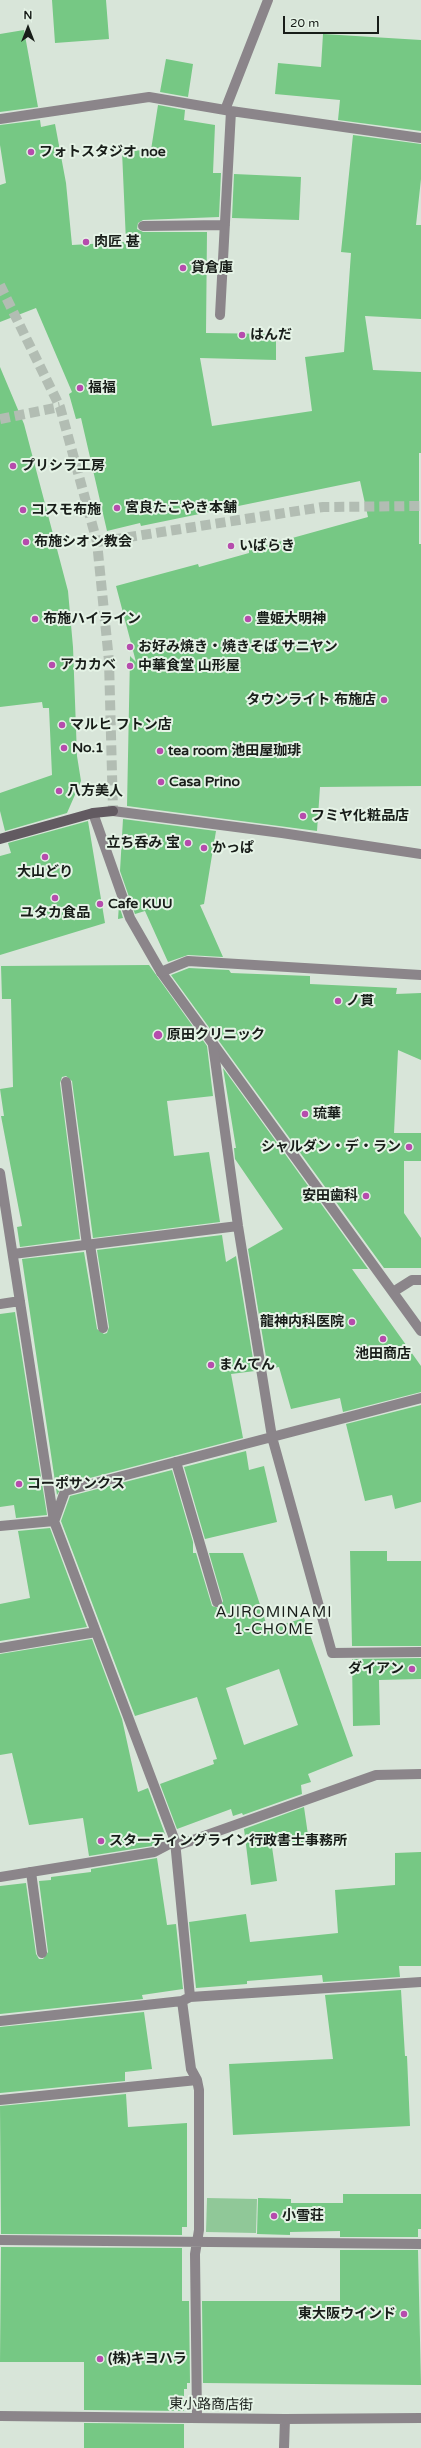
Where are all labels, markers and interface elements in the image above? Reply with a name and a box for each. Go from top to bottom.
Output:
north arrow [8,8,48,48]
scale bar [285,8,381,34]
text: N [24,9,32,22]
text: 20 m [290,16,319,30]
place label: フォトスタジオ noe [39,144,166,160]
marker: フォトスタジオ noe [26,147,36,157]
place label: 肉匠 甚 [94,234,140,250]
marker: 肉匠 甚 [81,237,91,247]
place label: 貸倉庫 [191,260,233,276]
marker: 貸倉庫 [178,263,188,273]
place label: はんだ [250,327,292,343]
marker: はんだ [237,330,247,340]
place label: 福福 [88,380,116,396]
marker: 福福 [75,383,85,393]
place label: プリシラ工房 [21,458,105,474]
marker: プリシラ工房 [8,461,18,471]
place label: 宮良たこやき本舗 [125,500,237,516]
place label: コスモ布施 [31,502,101,518]
marker: 宮良たこやき本舗 [112,503,122,513]
marker: コスモ布施 [18,505,28,515]
place label: 布施シオン教会 [34,534,132,550]
marker: 布施シオン教会 [21,537,31,547]
place label: いばらき [239,538,295,554]
marker: いばらき [226,541,236,551]
place label: 布施ハイライン [43,611,141,627]
place label: 豊姫大明神 [256,611,326,627]
marker: 布施ハイライン [30,614,40,624]
marker: 豊姫大明神 [243,614,253,624]
place label: お好み焼き・焼きそば サニヤン [138,639,338,655]
marker: お好み焼き・焼きそば サニヤン [125,642,135,652]
place label: アカカベ [60,657,116,673]
place label: 中華食堂 山形屋 [138,658,240,674]
marker: アカカベ [47,660,57,670]
marker: 中華食堂 山形屋 [125,661,135,671]
place label: タウンライト 布施店 [246,692,376,708]
marker: タウンライト 布施店 [379,695,389,705]
place label: マルヒ フトン店 [70,717,172,733]
marker: マルヒ フトン店 [57,720,67,730]
place label: No.1 [72,740,104,756]
marker: No.1 [59,743,69,753]
place label: tea room 池田屋珈琲 [168,743,301,759]
marker: tea room 池田屋珈琲 [155,746,165,756]
place label: Casa Prino [169,774,240,790]
marker: Casa Prino [156,777,166,787]
place label: 八方美人 [67,783,123,799]
marker: 八方美人 [54,786,64,796]
place label: フミヤ化粧品店 [311,808,409,824]
marker: フミヤ化粧品店 [298,811,308,821]
place label: 立ち呑み 宝 [106,835,180,851]
marker: 立ち呑み 宝 [183,838,193,848]
place label: かっぱ [212,840,254,856]
marker: かっぱ [199,843,209,853]
marker: 大山どり [40,852,50,862]
place label: 大山どり [17,864,73,880]
marker: ユタカ食品 [50,893,60,903]
place label: Cafe KUU [108,896,173,912]
marker: Cafe KUU [95,899,105,909]
place label: ユタカ食品 [20,905,90,921]
place label: ノ貫 [346,993,374,1009]
marker: ノ貫 [333,996,343,1006]
place label: 原田クリニック [167,1027,265,1043]
marker: 原田クリニック [152,1029,164,1041]
place label: 琉華 [313,1106,341,1122]
marker: 琉華 [300,1109,310,1119]
place label: シャルダン・デ・ラン [261,1139,401,1155]
marker: シャルダン・デ・ラン [404,1142,414,1152]
place label: 安田歯科 [302,1188,358,1204]
marker: 安田歯科 [361,1191,371,1201]
place label: 龍神内科医院 [260,1314,344,1330]
marker: 龍神内科医院 [347,1317,357,1327]
marker: 池田商店 [378,1334,388,1344]
place label: 池田商店 [355,1346,411,1362]
place label: まんてん [219,1357,275,1373]
marker: まんてん [206,1360,216,1370]
place label: コーポサンクス [27,1476,125,1492]
marker: コーポサンクス [14,1479,24,1489]
district label: AJIROMINAMI 1-CHOME [215,1604,333,1639]
place label: ダイアン [348,1661,404,1677]
marker: ダイアン [407,1664,417,1674]
place label: スターティングライン行政書士事務所 [109,1833,347,1849]
marker: スターティングライン行政書士事務所 [96,1836,106,1846]
place label: 小雪荘 [282,2208,324,2224]
marker: 小雪荘 [269,2211,279,2221]
place label: 東大阪ウインド [298,2306,396,2322]
marker: 東大阪ウインド [399,2309,409,2319]
place label: (株)キヨハラ [108,2351,187,2367]
marker: (株)キヨハラ [95,2354,105,2364]
street label: 東小路商店街 [169,2396,253,2414]

